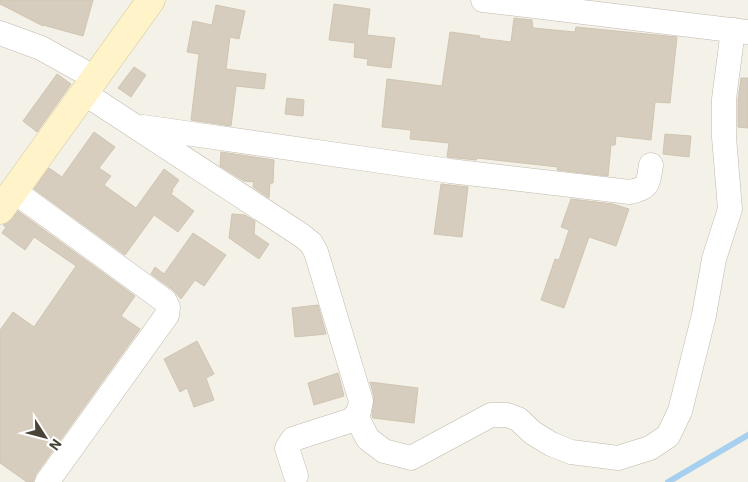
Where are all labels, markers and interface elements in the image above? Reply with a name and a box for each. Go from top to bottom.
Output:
north arrow [20,412,70,462]
text: N [46,436,65,453]

